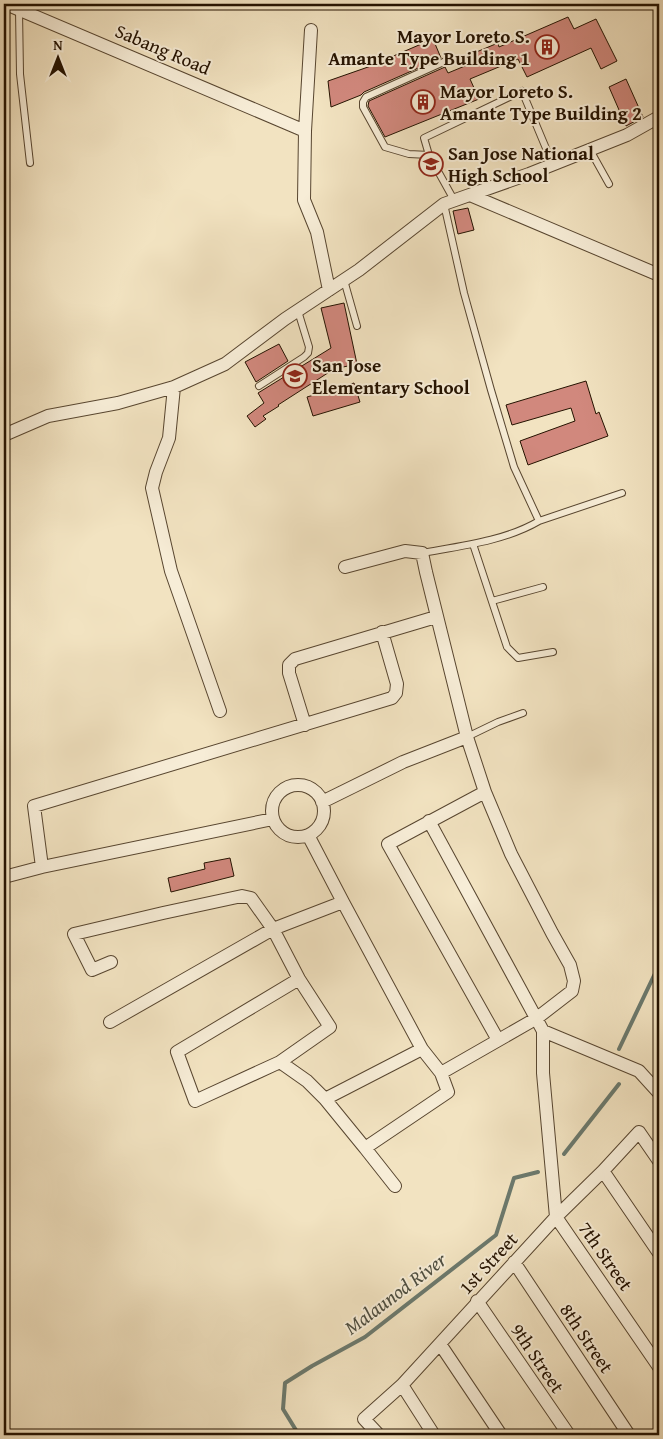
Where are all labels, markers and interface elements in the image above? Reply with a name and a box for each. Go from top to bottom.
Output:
street label: Sabang Road [111,16,216,82]
place label: Mayor Loreto S. Amante Type Building 1 [328,22,530,72]
north arrow [32,32,82,82]
building icon: Mayor Loreto S. Amante Type Building 1 [534,34,560,60]
text: N [53,35,63,55]
place label: Mayor Loreto S. Amante Type Building 2 [440,77,642,127]
building icon: Mayor Loreto S. Amante Type Building 2 [410,89,436,115]
place label: San Jose National High School [448,139,594,189]
school or university icon: San Jose National High School [418,151,444,177]
place label: San Jose Elementary School [312,351,470,401]
school or university icon: San Jose Elementary School [282,363,308,389]
street label: 7th Street [572,1216,640,1297]
street label: 1st Street [452,1226,524,1300]
water label: Malaunod River [338,1245,453,1341]
street label: 8th Street [553,1298,621,1379]
street label: 9th Street [504,1318,572,1399]

